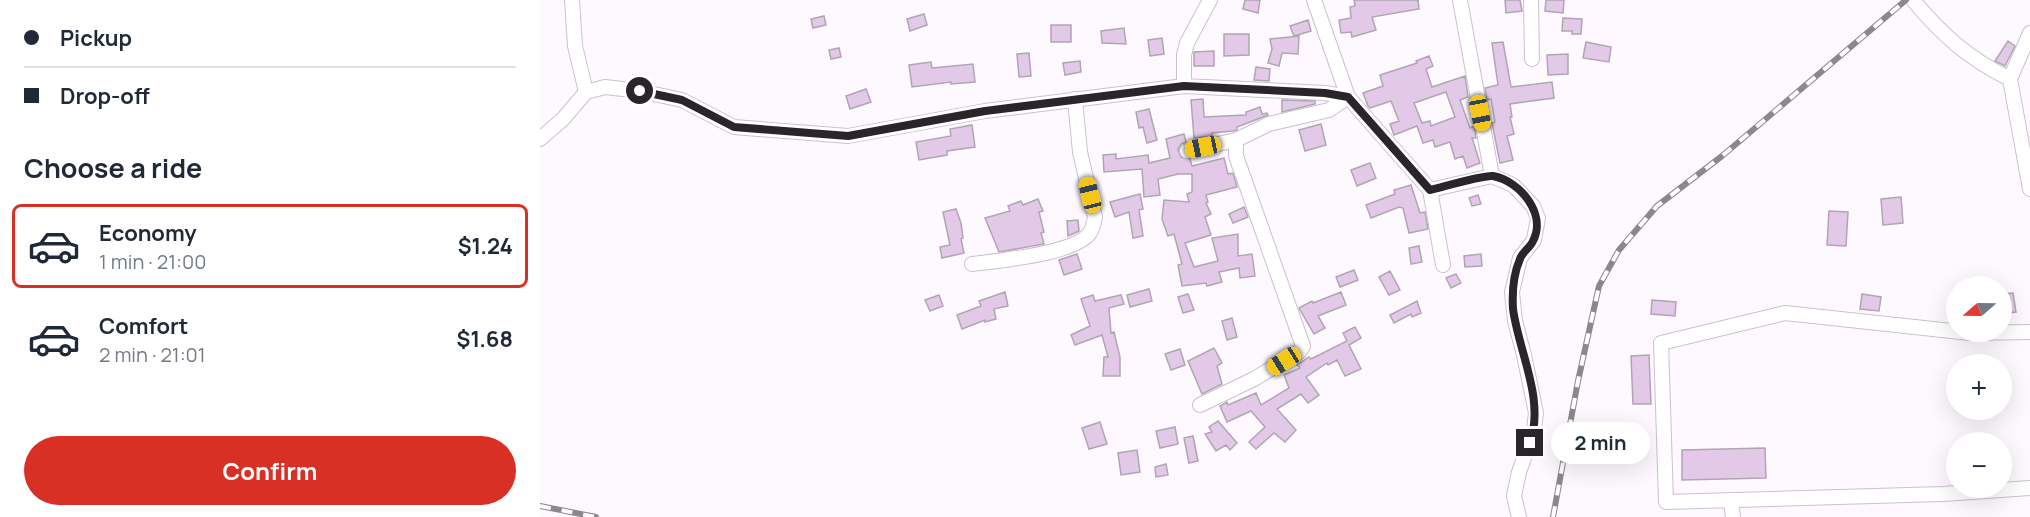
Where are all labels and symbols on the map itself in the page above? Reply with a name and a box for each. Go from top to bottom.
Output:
route start [626,77,653,104]
car [1468,94,1492,132]
car [1184,134,1222,160]
car [1077,175,1103,215]
north arrow [1946,276,2012,342]
car [1264,344,1304,378]
callout: 2 min [1551,422,1650,464]
route end [1516,429,1543,456]

